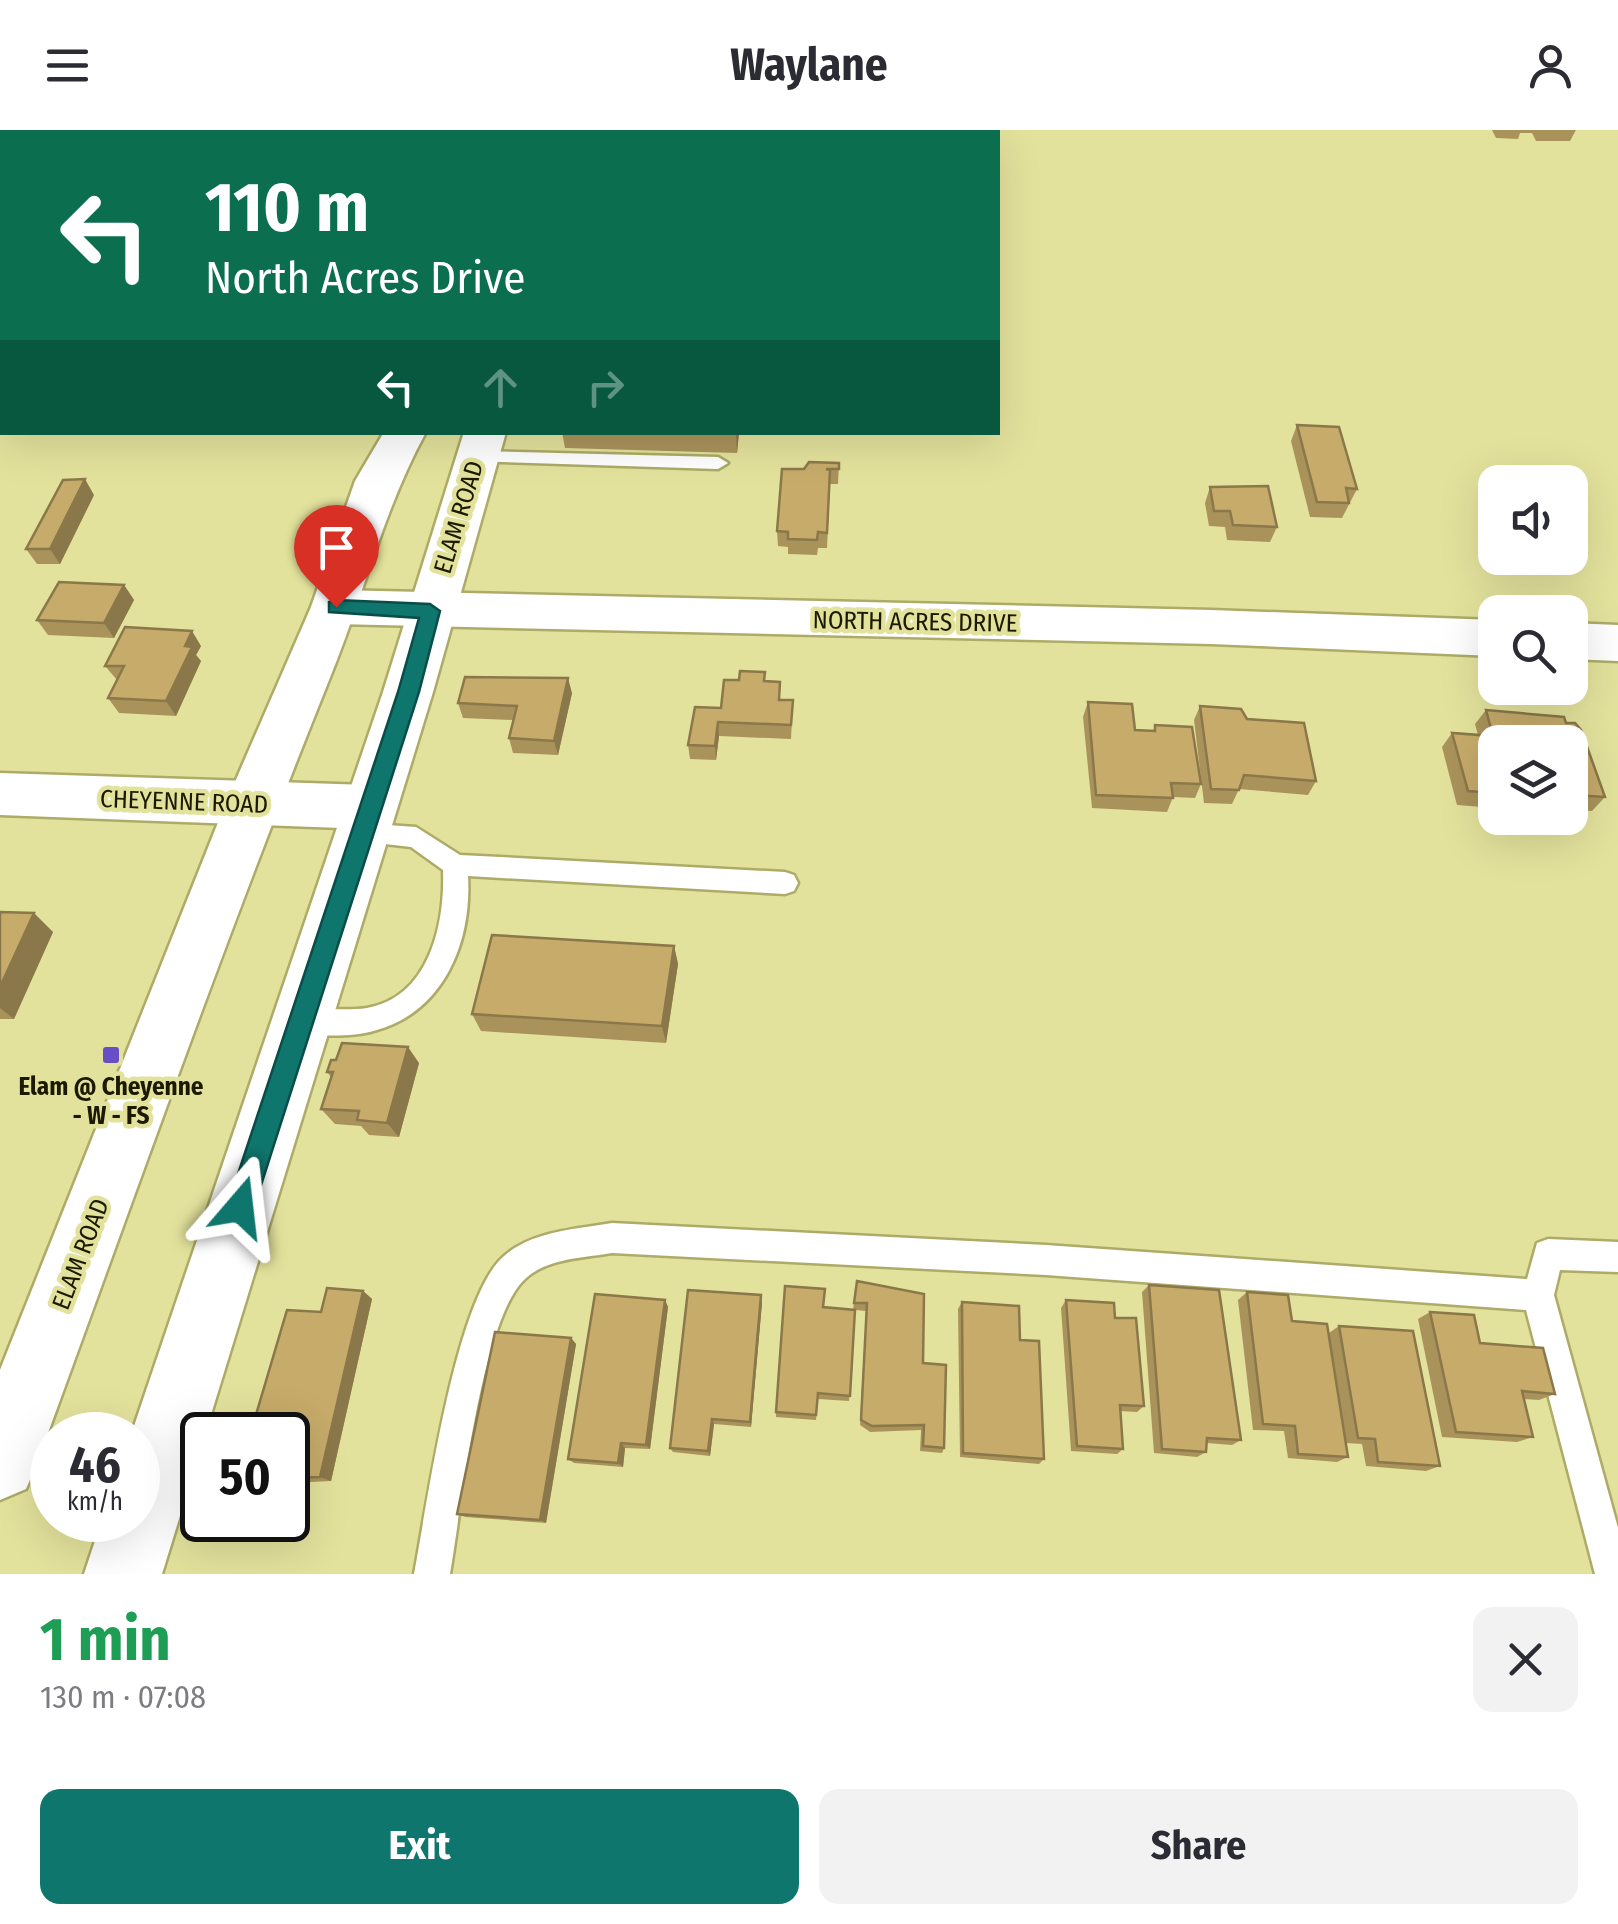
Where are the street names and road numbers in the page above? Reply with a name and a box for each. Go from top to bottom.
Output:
street label: ELAM ROAD [428,457,490,577]
street label: NORTH ACRES DRIVE [812,605,1018,639]
street label: CHEYENNE ROAD [99,784,268,820]
street label: ELAM ROAD [46,1195,116,1314]

